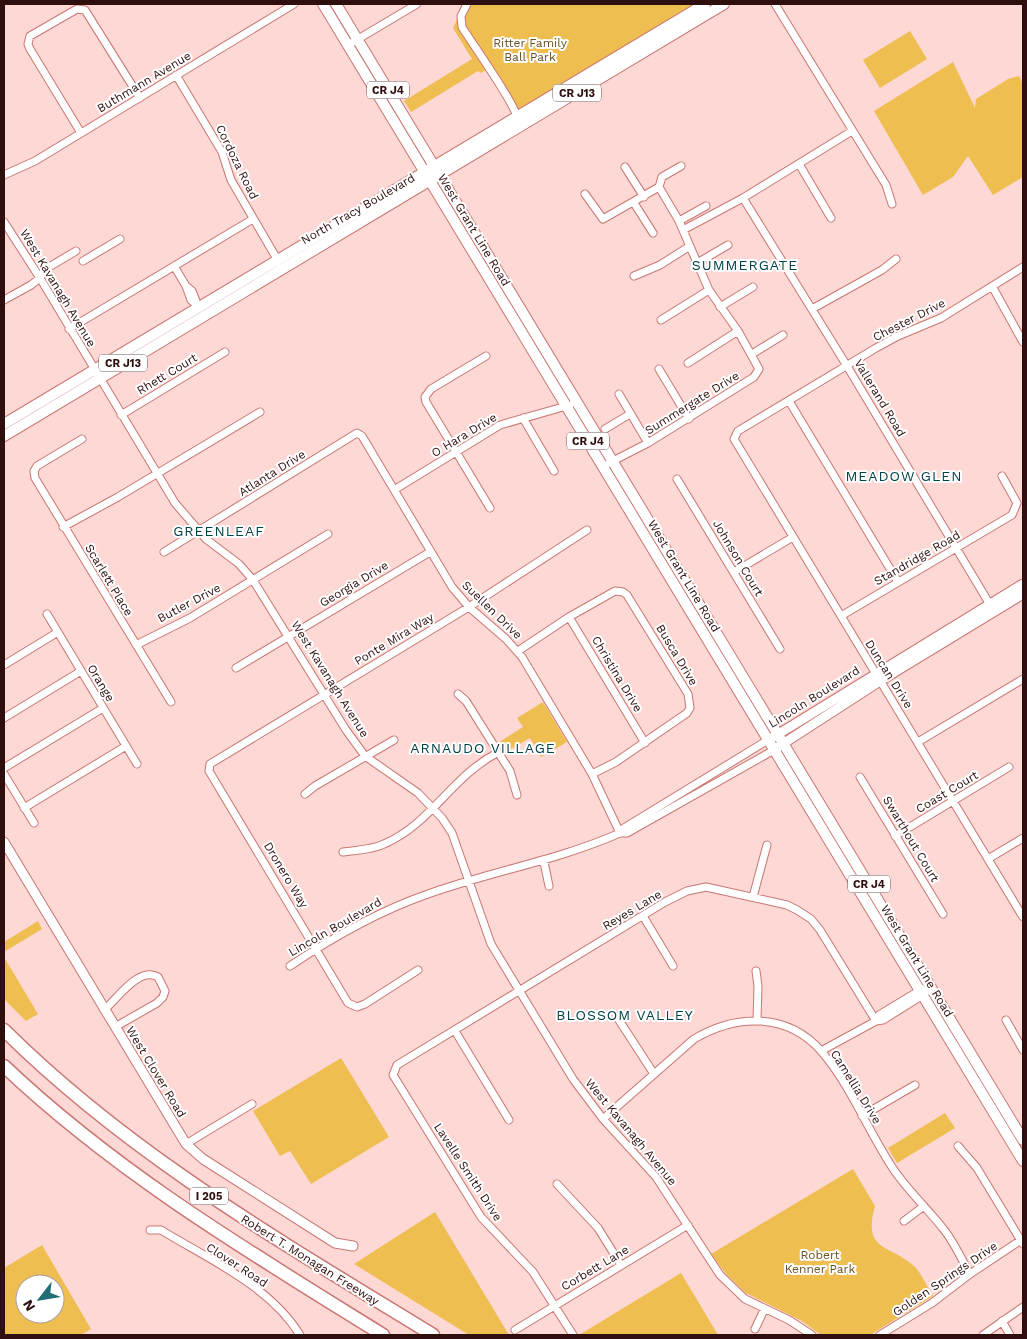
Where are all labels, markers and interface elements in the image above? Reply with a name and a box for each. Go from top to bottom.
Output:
park label: Ritter Family Ball Park [493,36,568,64]
street label: Buthmann Avenue [95,48,193,116]
road number: CR J4 [367,82,409,98]
road number: CR J13 [553,85,601,102]
street label: Cordoza Road [213,122,261,202]
street label: North Tracy Boulevard [299,171,417,247]
street label: West Grant Line Road [435,171,513,289]
street label: West Kavanagh Avenue [17,227,99,349]
district label: SUMMERGATE [692,257,798,273]
street label: Chester Drive [870,296,948,344]
street label: Rhett Court [134,351,200,397]
road number: CR J13 [99,354,147,372]
street label: Vallerand Road [851,357,909,439]
street label: Summergate Drive [642,368,742,438]
street label: O Hara Drive [429,410,499,460]
road number: CR J4 [567,432,609,450]
street label: Atlanta Drive [236,447,308,499]
district label: MEADOW GLEN [845,468,963,484]
street label: West Grant Line Road [645,517,723,635]
street label: Johnson Court [710,517,766,599]
district label: GREENLEAF [173,523,265,539]
street label: Standridge Road [872,528,962,588]
street label: Scarlett Place [82,542,136,619]
street label: Georgia Drive [317,558,391,610]
street label: Suellen Drive [459,578,525,642]
street label: Butler Drive [155,580,223,625]
street label: Ponte Mira Way [352,609,437,668]
street label: West Kavanagh Avenue [288,618,372,740]
street label: Busca Drive [653,622,701,688]
street label: Christina Drive [589,633,645,715]
street label: Duncan Drive [862,637,916,711]
street label: Orange [84,662,118,704]
street label: Lincoln Boulevard [766,663,862,731]
district label: ARNAUDO VILLAGE [410,740,556,756]
street label: Coast Court [913,768,981,816]
street label: Swarthout Court [880,794,942,884]
street label: Dronero Way [261,840,312,911]
road number: CR J4 [848,876,890,892]
street label: Reyes Lane [600,887,664,933]
street label: Lincoln Boulevard [286,895,384,959]
street label: West Grant Line Road [878,902,956,1020]
district label: BLOSSOM VALLEY [556,1007,694,1023]
street label: West Clover Road [123,1024,189,1120]
street label: Camellia Drive [828,1048,884,1127]
street label: West Kavanagh Avenue [582,1076,680,1188]
street label: Lavelle Smith Drive [431,1120,505,1224]
road number: I 205 [190,1188,228,1204]
street label: Robert T. Monagan Freeway [238,1212,382,1309]
street label: Golden Springs Drive [890,1239,1000,1319]
street label: Clover Road [204,1240,270,1290]
street label: Corbett Lane [559,1242,631,1294]
park label: Robert Kenner Park [785,1248,855,1276]
north arrow [15,1274,65,1324]
text: N [19,1297,38,1314]

